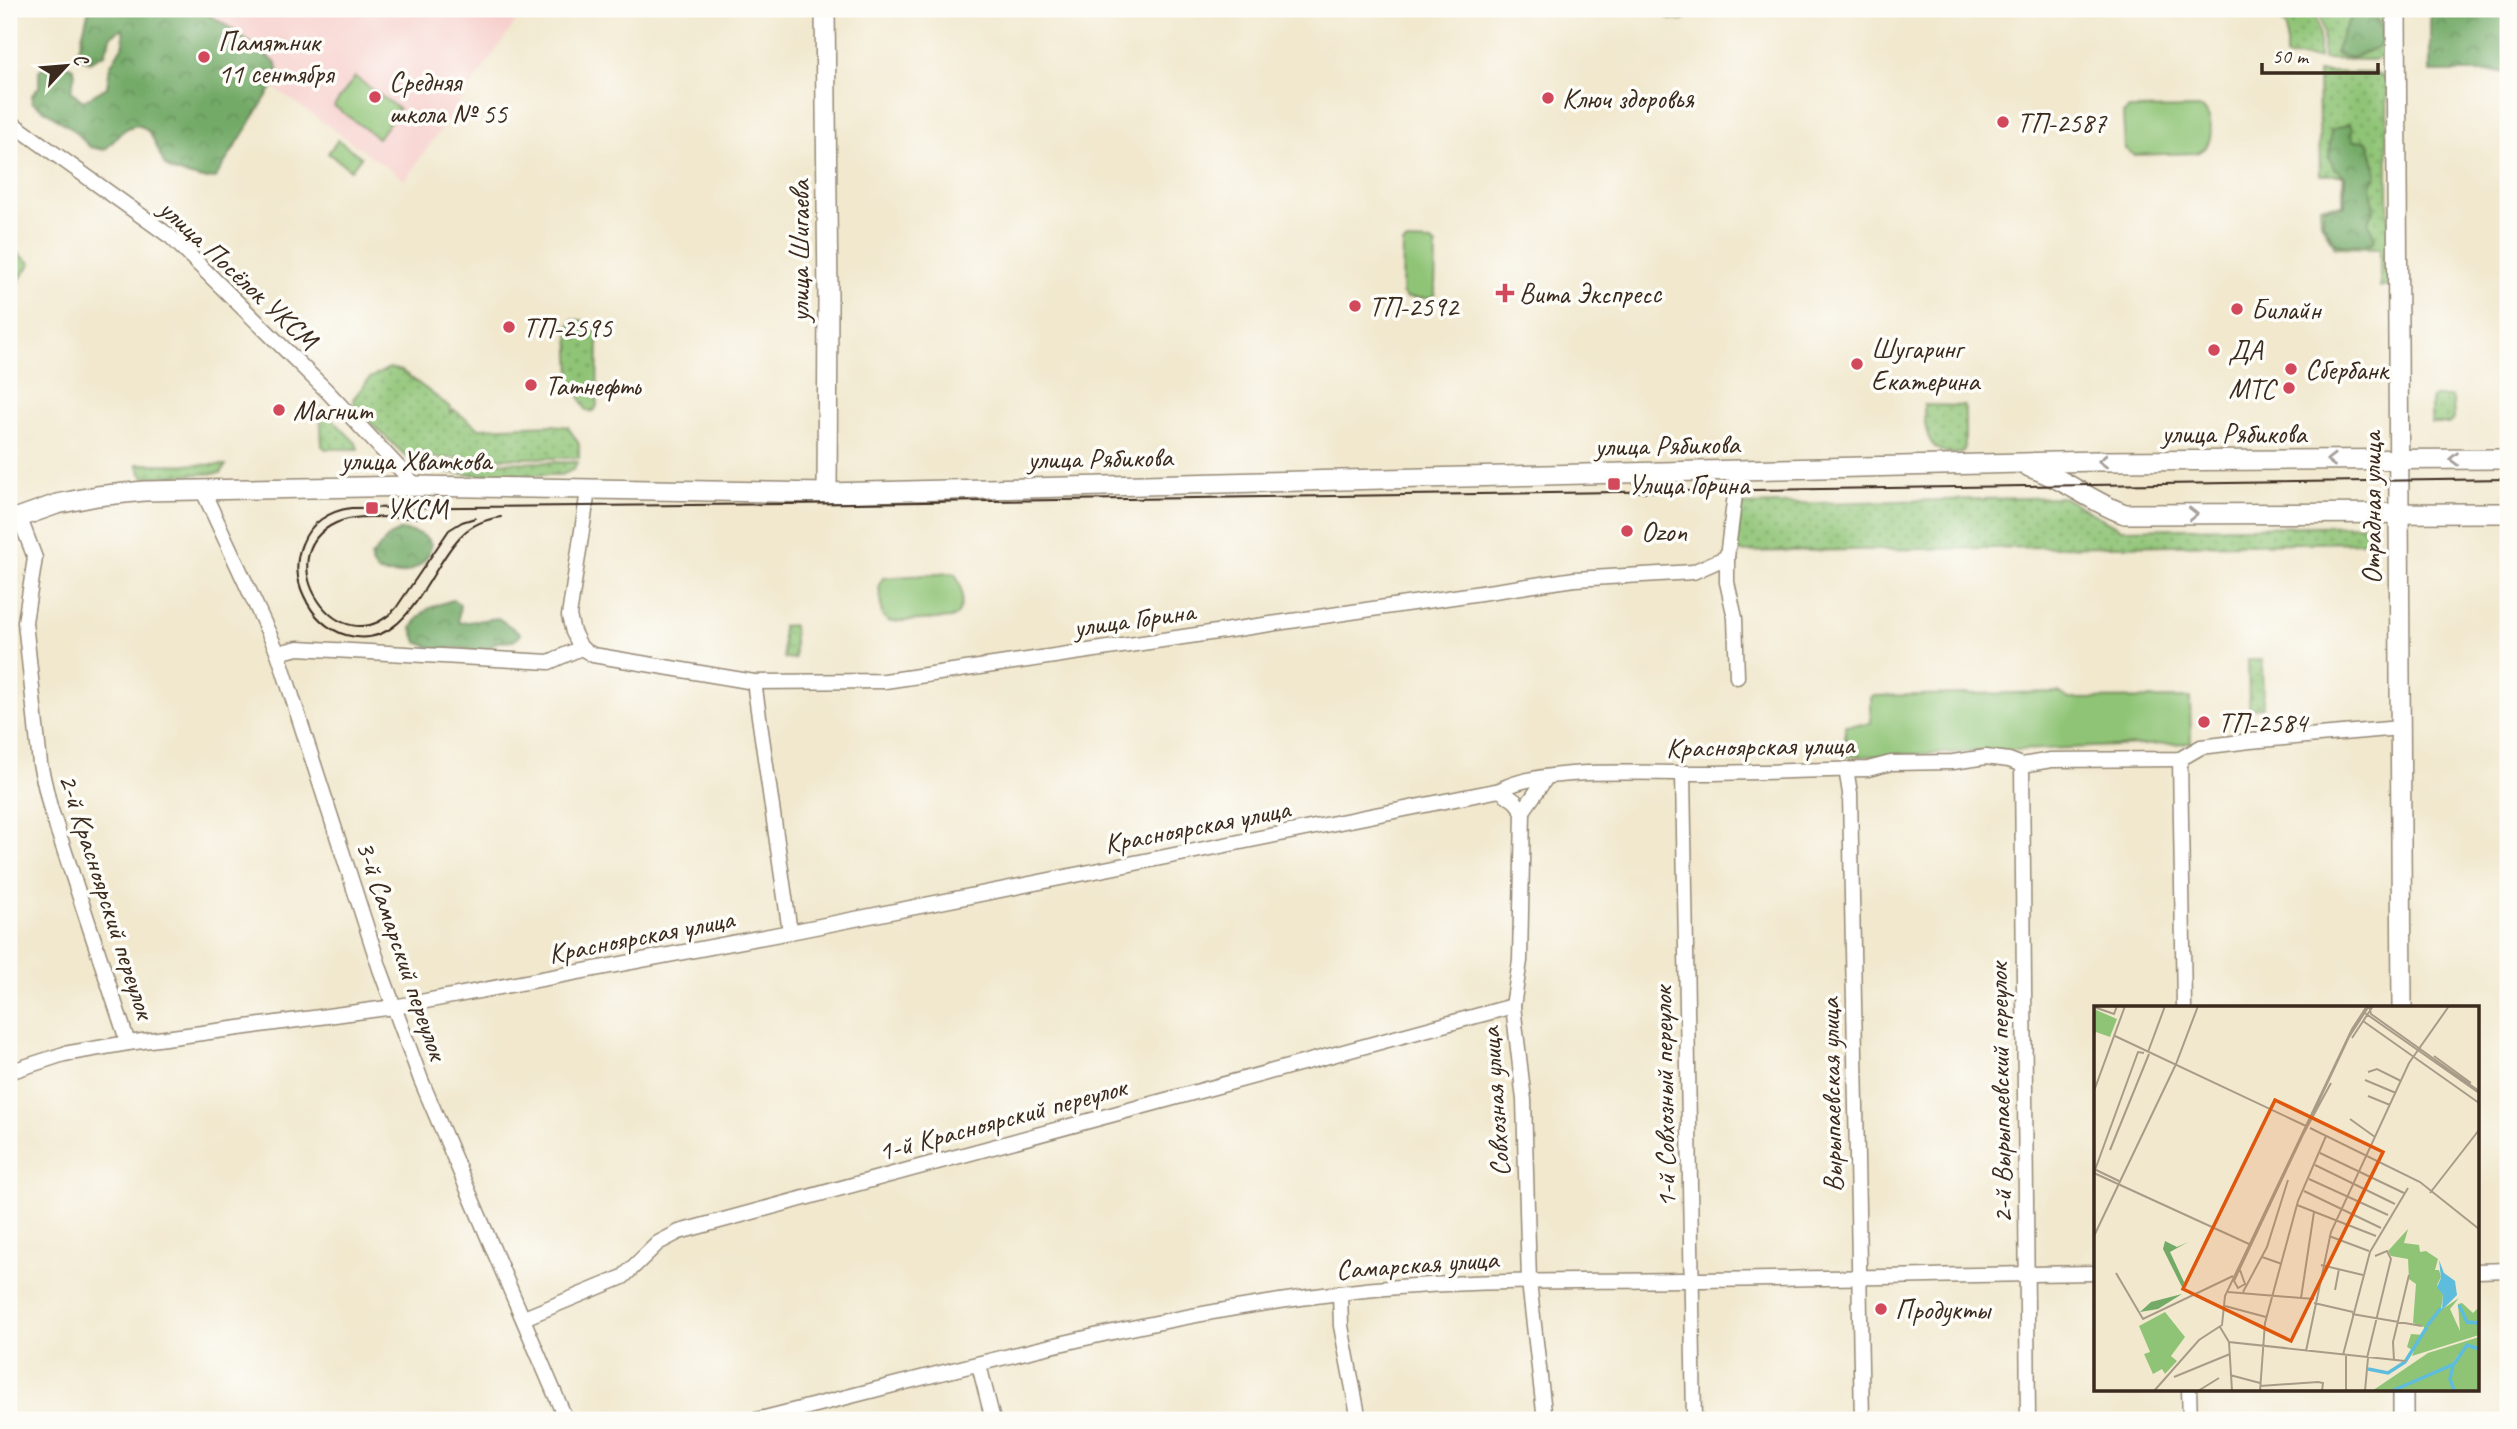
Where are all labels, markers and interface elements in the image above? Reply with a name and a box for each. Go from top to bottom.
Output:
place label: Памятник 11 сентября [218,24,336,91]
north arrow [32,32,102,102]
scale bar [2262,32,2377,76]
text: 50 m [2272,43,2310,69]
marker: Памятник 11 сентября [196,49,212,65]
text: С [68,50,94,71]
place label: Средняя школа № 55 [389,64,509,131]
place label: Ключ здоровья [1562,81,1694,116]
marker: Средняя школа № 55 [367,89,383,105]
marker: Ключ здоровья [1540,90,1556,106]
place label: ТП-2587 [2017,105,2108,140]
marker: ТП-2587 [1995,114,2011,130]
street label: улица Шигаева [782,178,817,324]
street label: улица Посёлок УКСМ [151,190,327,358]
place label: Вита Экспресс [1519,276,1663,311]
marker: Вита Экспресс [1497,285,1513,301]
place label: ТП-2592 [1369,289,1461,324]
place label: Билайн [2251,292,2322,327]
marker: ТП-2592 [1347,298,1363,314]
marker: Билайн [2229,301,2245,317]
place label: ТП-2595 [523,310,614,345]
marker: ТП-2595 [501,319,517,335]
place label: Шугаринг Екатерина [1871,331,1981,398]
place label: ДА [2228,333,2264,368]
marker: ДА [2206,342,2222,358]
place label: Сбербанк [2305,352,2391,387]
marker: Шугаринг Екатерина [1849,356,1865,372]
marker: Сбербанк [2283,361,2299,377]
place label: Татнефть [545,368,643,403]
place label: МТС [2229,371,2278,406]
marker: Татнефть [523,377,539,393]
marker: МТС [2281,380,2297,396]
place label: Магнит [293,393,374,428]
marker: Магнит [271,402,287,418]
street label: улица Рябикова [2159,416,2308,451]
street label: улица Рябикова [1592,426,1742,464]
street label: Отрадная улица [2354,429,2389,584]
street label: улица Рябикова [1025,439,1175,477]
street label: улица Хваткова [339,443,494,478]
one-way arrow [2448,451,2458,467]
one-way arrow [2325,452,2335,468]
one-way arrow [2097,453,2108,469]
place label: Улица Горина [1628,467,1751,502]
marker: Улица Горина [1606,476,1622,492]
place label: УКСМ [386,491,450,526]
marker: УКСМ [364,500,380,516]
one-way arrow [2189,506,2199,522]
place label: Ozon [1641,514,1687,549]
marker: Ozon [1619,523,1635,539]
street label: улица Горина [1069,593,1199,645]
place label: ТП-2584 [2218,705,2310,740]
marker: ТП-2584 [2196,714,2212,730]
street label: Красноярская улица [1666,727,1856,765]
street label: 2-й Красноярский переулок [51,769,164,1025]
street label: Красноярская улица [1101,791,1294,861]
street label: 3-й Самарский переулок [348,836,457,1067]
street label: Красноярская улица [545,901,738,971]
street label: 2-й Вырыпаевский переулок [1980,960,2020,1224]
street label: 1-й Совхозный переулок [1645,983,1683,1208]
street label: Вырыпаевская улица [1812,996,1850,1192]
inset map [2094,1006,2478,1390]
street label: Совхозная улица [1472,1024,1518,1178]
street label: 1-й Красноярский переулок [874,1068,1132,1169]
street label: Самарская улица [1335,1241,1501,1287]
place label: Продукты [1895,1292,1992,1327]
marker: Продукты [1873,1301,1889,1317]

